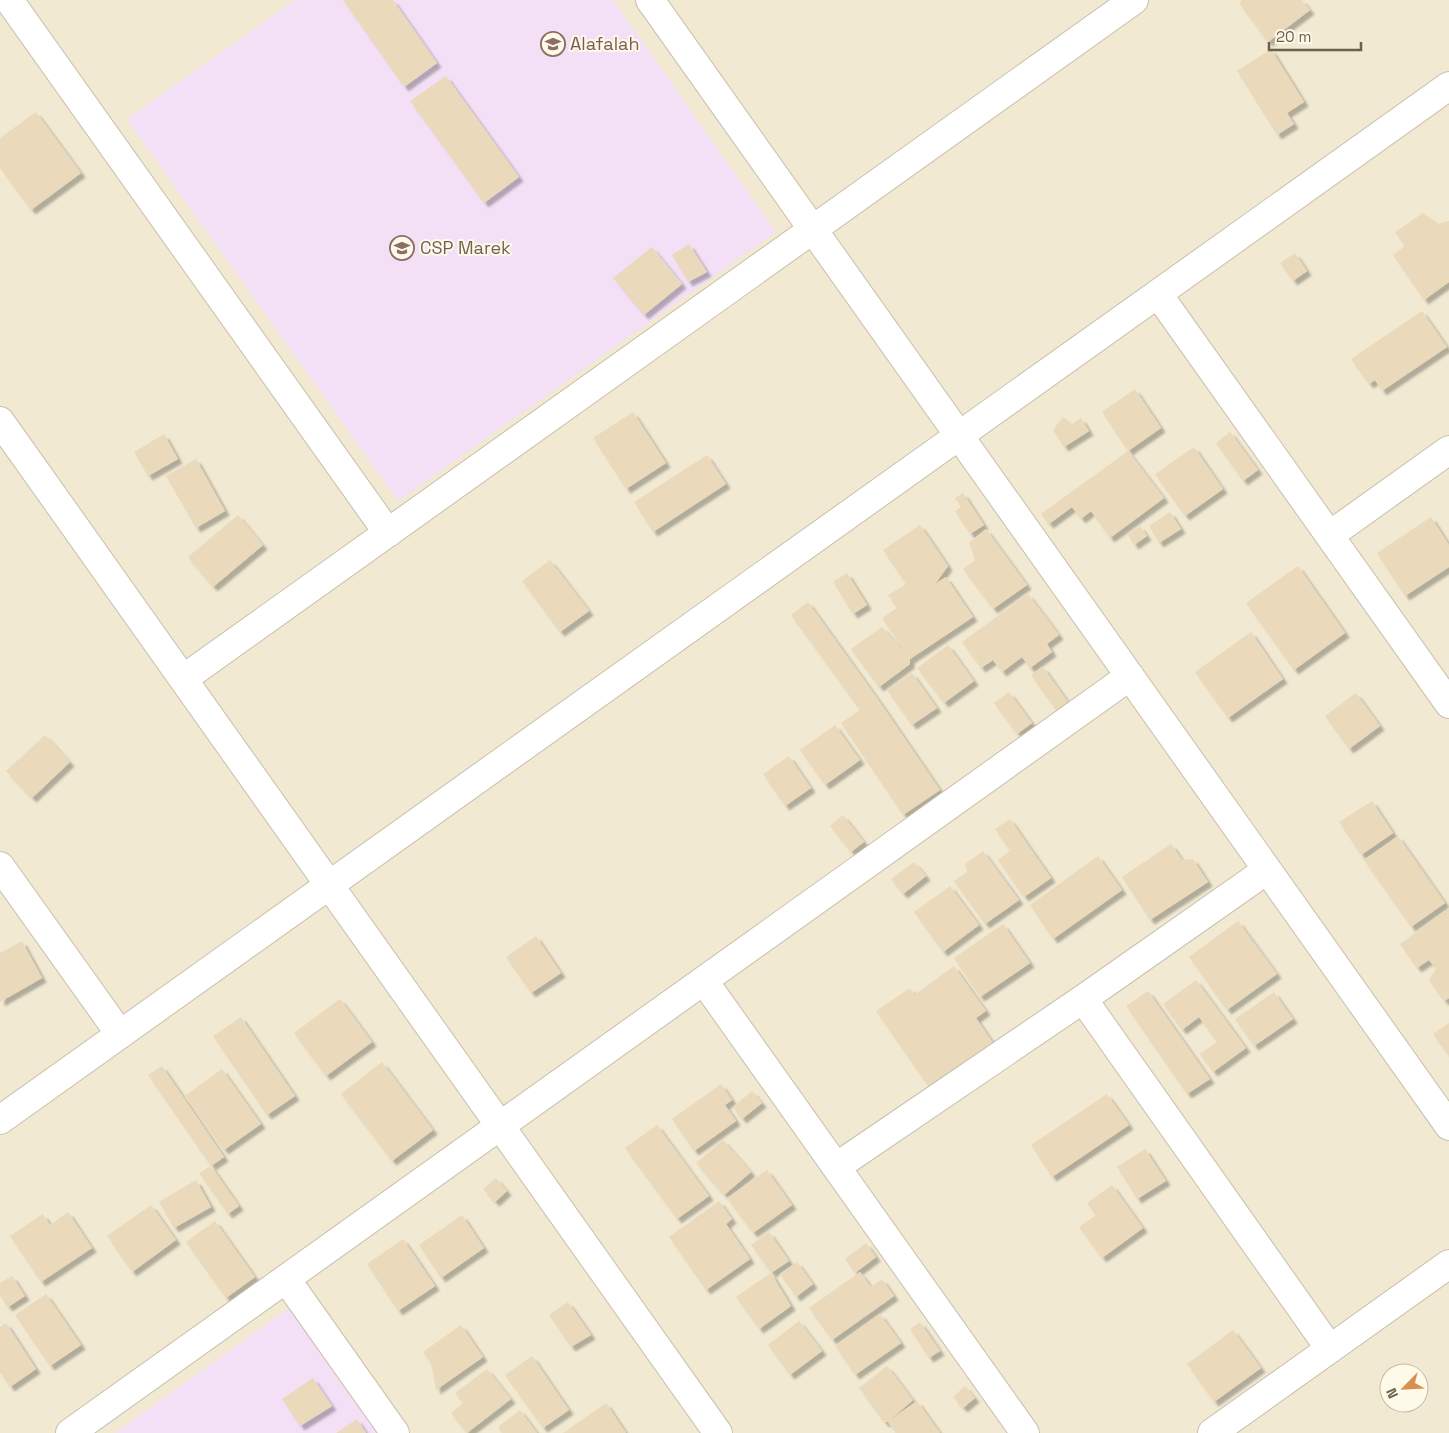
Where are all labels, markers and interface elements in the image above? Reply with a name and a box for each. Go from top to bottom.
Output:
scale bar [1269,20,1362,52]
text: 20 m [1276,27,1311,46]
school or university icon: Alafalah [540,31,566,57]
place label: Alafalah [570,32,639,55]
school or university icon: CSP Marek [389,235,415,261]
place label: CSP Marek [420,236,511,259]
north arrow [1379,1363,1429,1413]
text: N [1382,1385,1402,1401]

